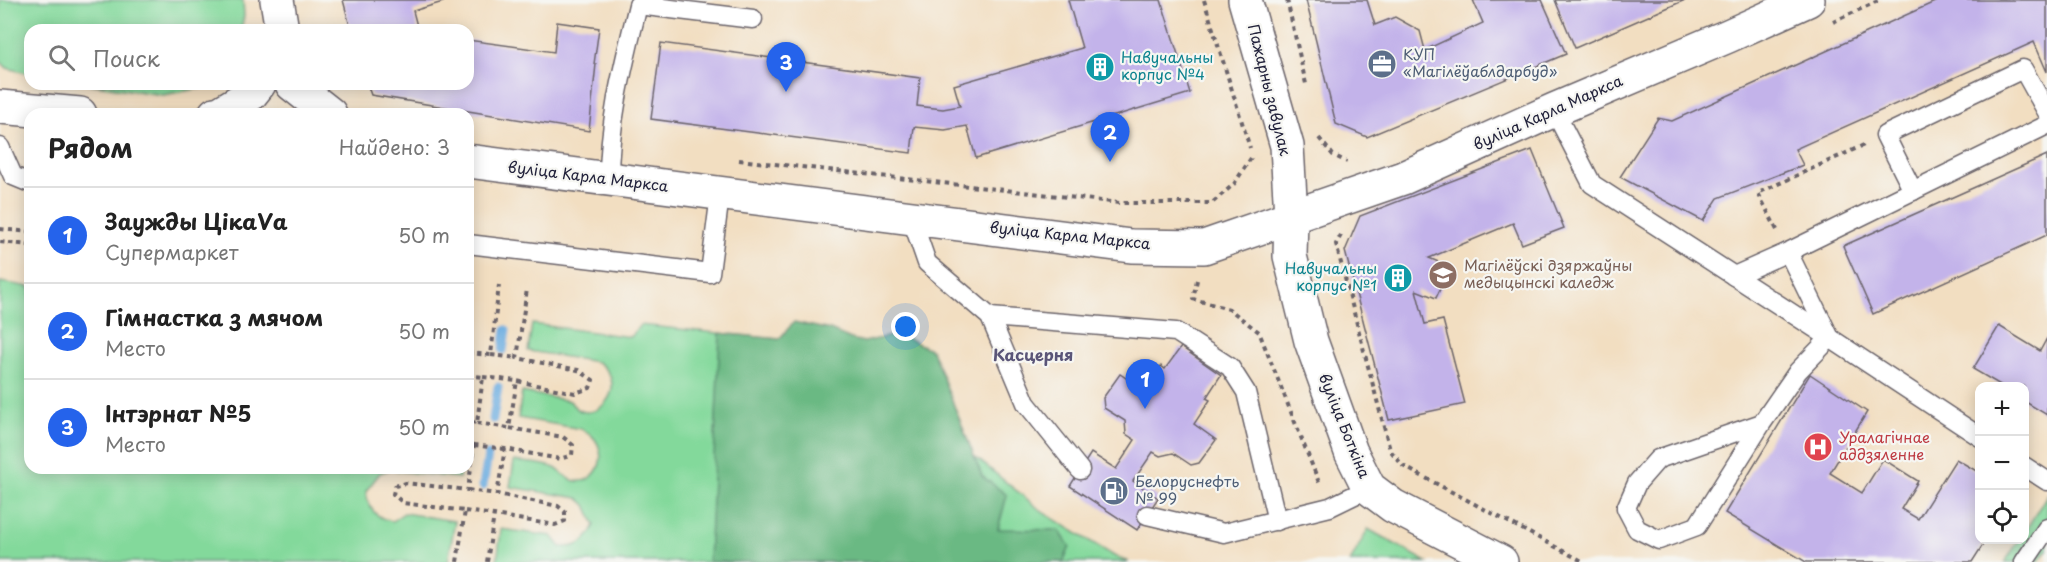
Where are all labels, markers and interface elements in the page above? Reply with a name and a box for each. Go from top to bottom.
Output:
street label: Пажарны завулак [1243,21,1298,158]
search box [24,24,474,90]
icon: search [45,41,78,74]
text: Поиск [93,41,160,74]
pin: 3 [766,42,806,92]
place label: КУП «Магілёўаблдарбуд» [1403,42,1558,82]
place label: Навучальны корпус №4 [1121,45,1213,85]
office icon: КУП «Магілёўаблдарбуд» [1366,48,1398,80]
building icon: Навучальны корпус №4 [1084,51,1116,83]
street label: вуліца Карла Маркса [1469,68,1626,155]
pin: 2 [1090,112,1130,162]
text: Рядом [48,128,133,167]
text: Найдено: 3 [339,132,450,162]
street label: вуліца Карла Маркса [507,154,670,197]
text: Заужды ЦікаVа [105,204,288,237]
street label: вуліца Карла Маркса [989,215,1152,254]
text: 1 [63,220,72,250]
text: 50 m [398,220,450,250]
text: Супермаркет [105,237,238,267]
place label: Магілёўскі дзяржаўны медыцынскі каледж [1464,253,1632,293]
place label: Навучальны корпус №1 [1285,256,1377,296]
school or university icon: Магілёўскі дзяржаўны медыцынскі каледж [1427,259,1459,291]
building icon: Навучальны корпус №1 [1382,262,1414,294]
text: Гімнастка з мячом [105,300,323,333]
your location [891,312,920,341]
text: 2 [60,316,75,346]
text: 50 m [398,316,450,346]
text: Место [105,333,166,363]
district label: Касцерня [993,342,1073,366]
pin: 1 [1126,360,1164,409]
street label: вуліца Боткіна [1314,369,1377,482]
map controls [1975,382,2029,544]
button: + [1975,382,2029,436]
text: Інтэрнат №5 [105,396,252,429]
text: 3 [61,412,74,442]
text: 50 m [398,412,450,442]
place label: Уралагічнае аддзяленне [1839,425,1930,465]
text: Место [105,429,166,459]
hospital icon: Уралагічнае аддзяленне [1802,431,1834,463]
button: − [1975,436,2029,490]
place label: Белоруснефть № 99 [1135,469,1239,509]
fuel station icon: Белоруснефть № 99 [1098,475,1130,507]
button: locate [1975,490,2029,544]

